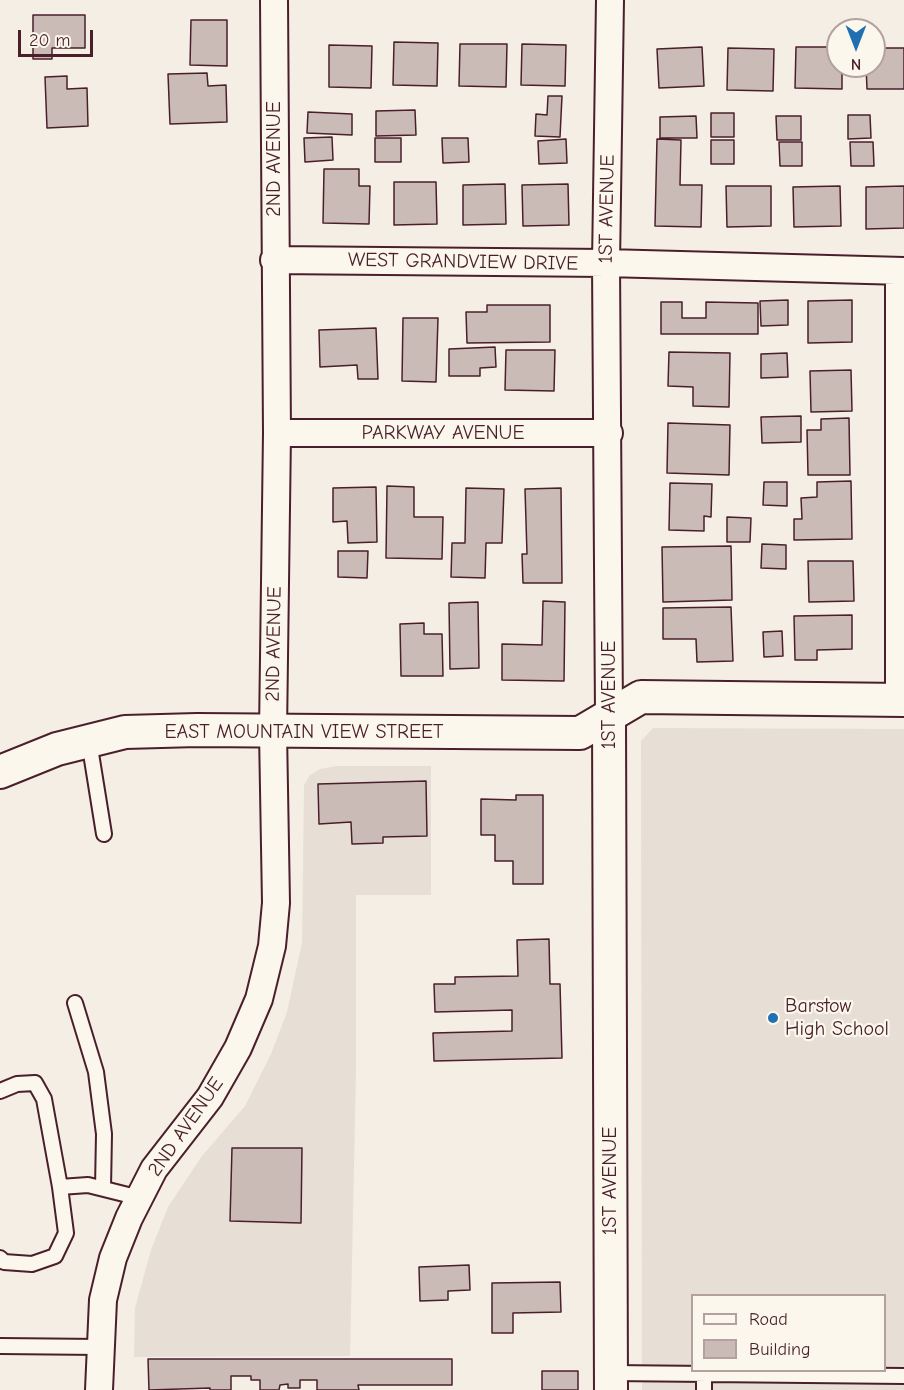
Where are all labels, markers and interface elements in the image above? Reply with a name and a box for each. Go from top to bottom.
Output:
scale bar [21,18,96,56]
north arrow [826,18,886,78]
text: 20 m [29,30,70,51]
text: N [851,55,861,73]
street label: 2ND AVENUE [262,101,286,217]
street label: 1ST AVENUE [594,154,620,264]
street label: WEST GRANDVIEW DRIVE [348,248,578,276]
street label: PARKWAY AVENUE [362,421,524,445]
street label: 2ND AVENUE [261,586,287,702]
street label: 1ST AVENUE [597,641,621,749]
street label: EAST MOUNTAIN VIEW STREET [165,720,443,744]
place label: Barstow High School [785,994,889,1041]
marker: Barstow High School [766,1011,780,1025]
street label: 2ND AVENUE [143,1073,229,1181]
street label: 1ST AVENUE [598,1127,622,1235]
legend [691,1294,886,1372]
text: Road [749,1309,788,1330]
text: Building [749,1339,811,1360]

